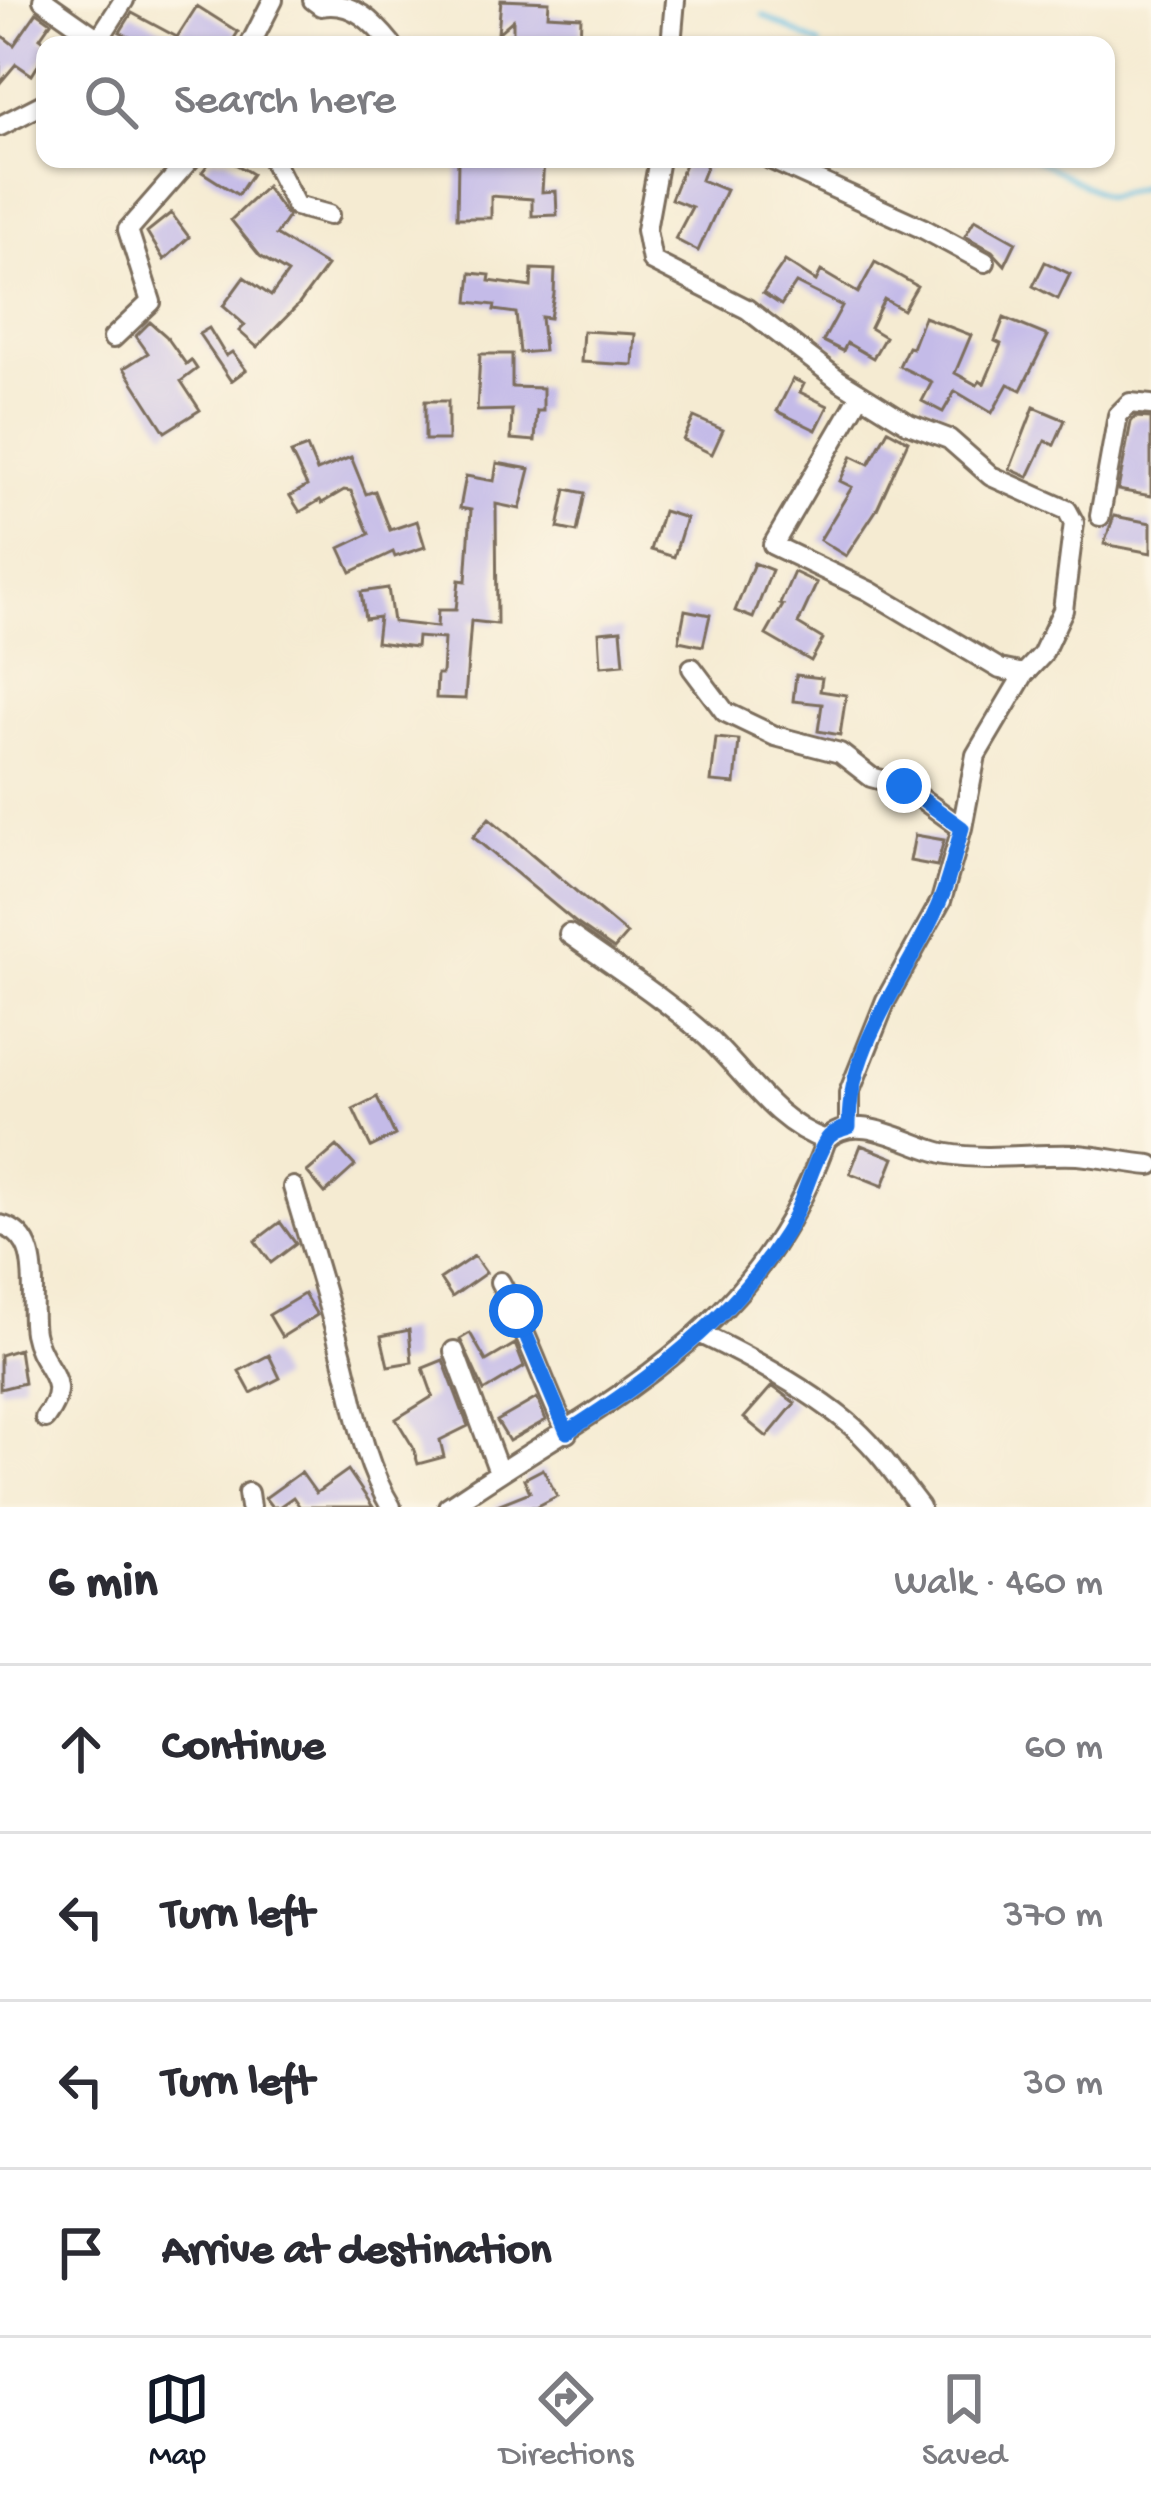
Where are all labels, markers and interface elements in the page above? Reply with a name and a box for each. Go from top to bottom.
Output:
search box [36,36,1115,168]
icon: search [78,69,144,135]
text: Search here [174,76,396,129]
route end [877,759,931,813]
route start [489,1284,543,1338]
text: 6 min [48,1555,157,1615]
text: Walk · 460 m [894,1562,1103,1608]
icon: ahead [48,1716,114,1782]
text: Continue [162,1722,325,1775]
text: 60 m [1024,1726,1103,1772]
icon: left [48,1884,114,1950]
text: Turn left [162,1890,314,1943]
text: 370 m [1003,1894,1103,1940]
icon: left [48,2052,114,2118]
text: Turn left [162,2058,314,2111]
text: 30 m [1024,2062,1103,2108]
icon: arrive [48,2220,114,2286]
text: Arrive at destination [162,2226,551,2279]
tab: Map [144,2366,210,2476]
tab: Directions [499,2366,633,2476]
tab: Saved [922,2366,1007,2476]

